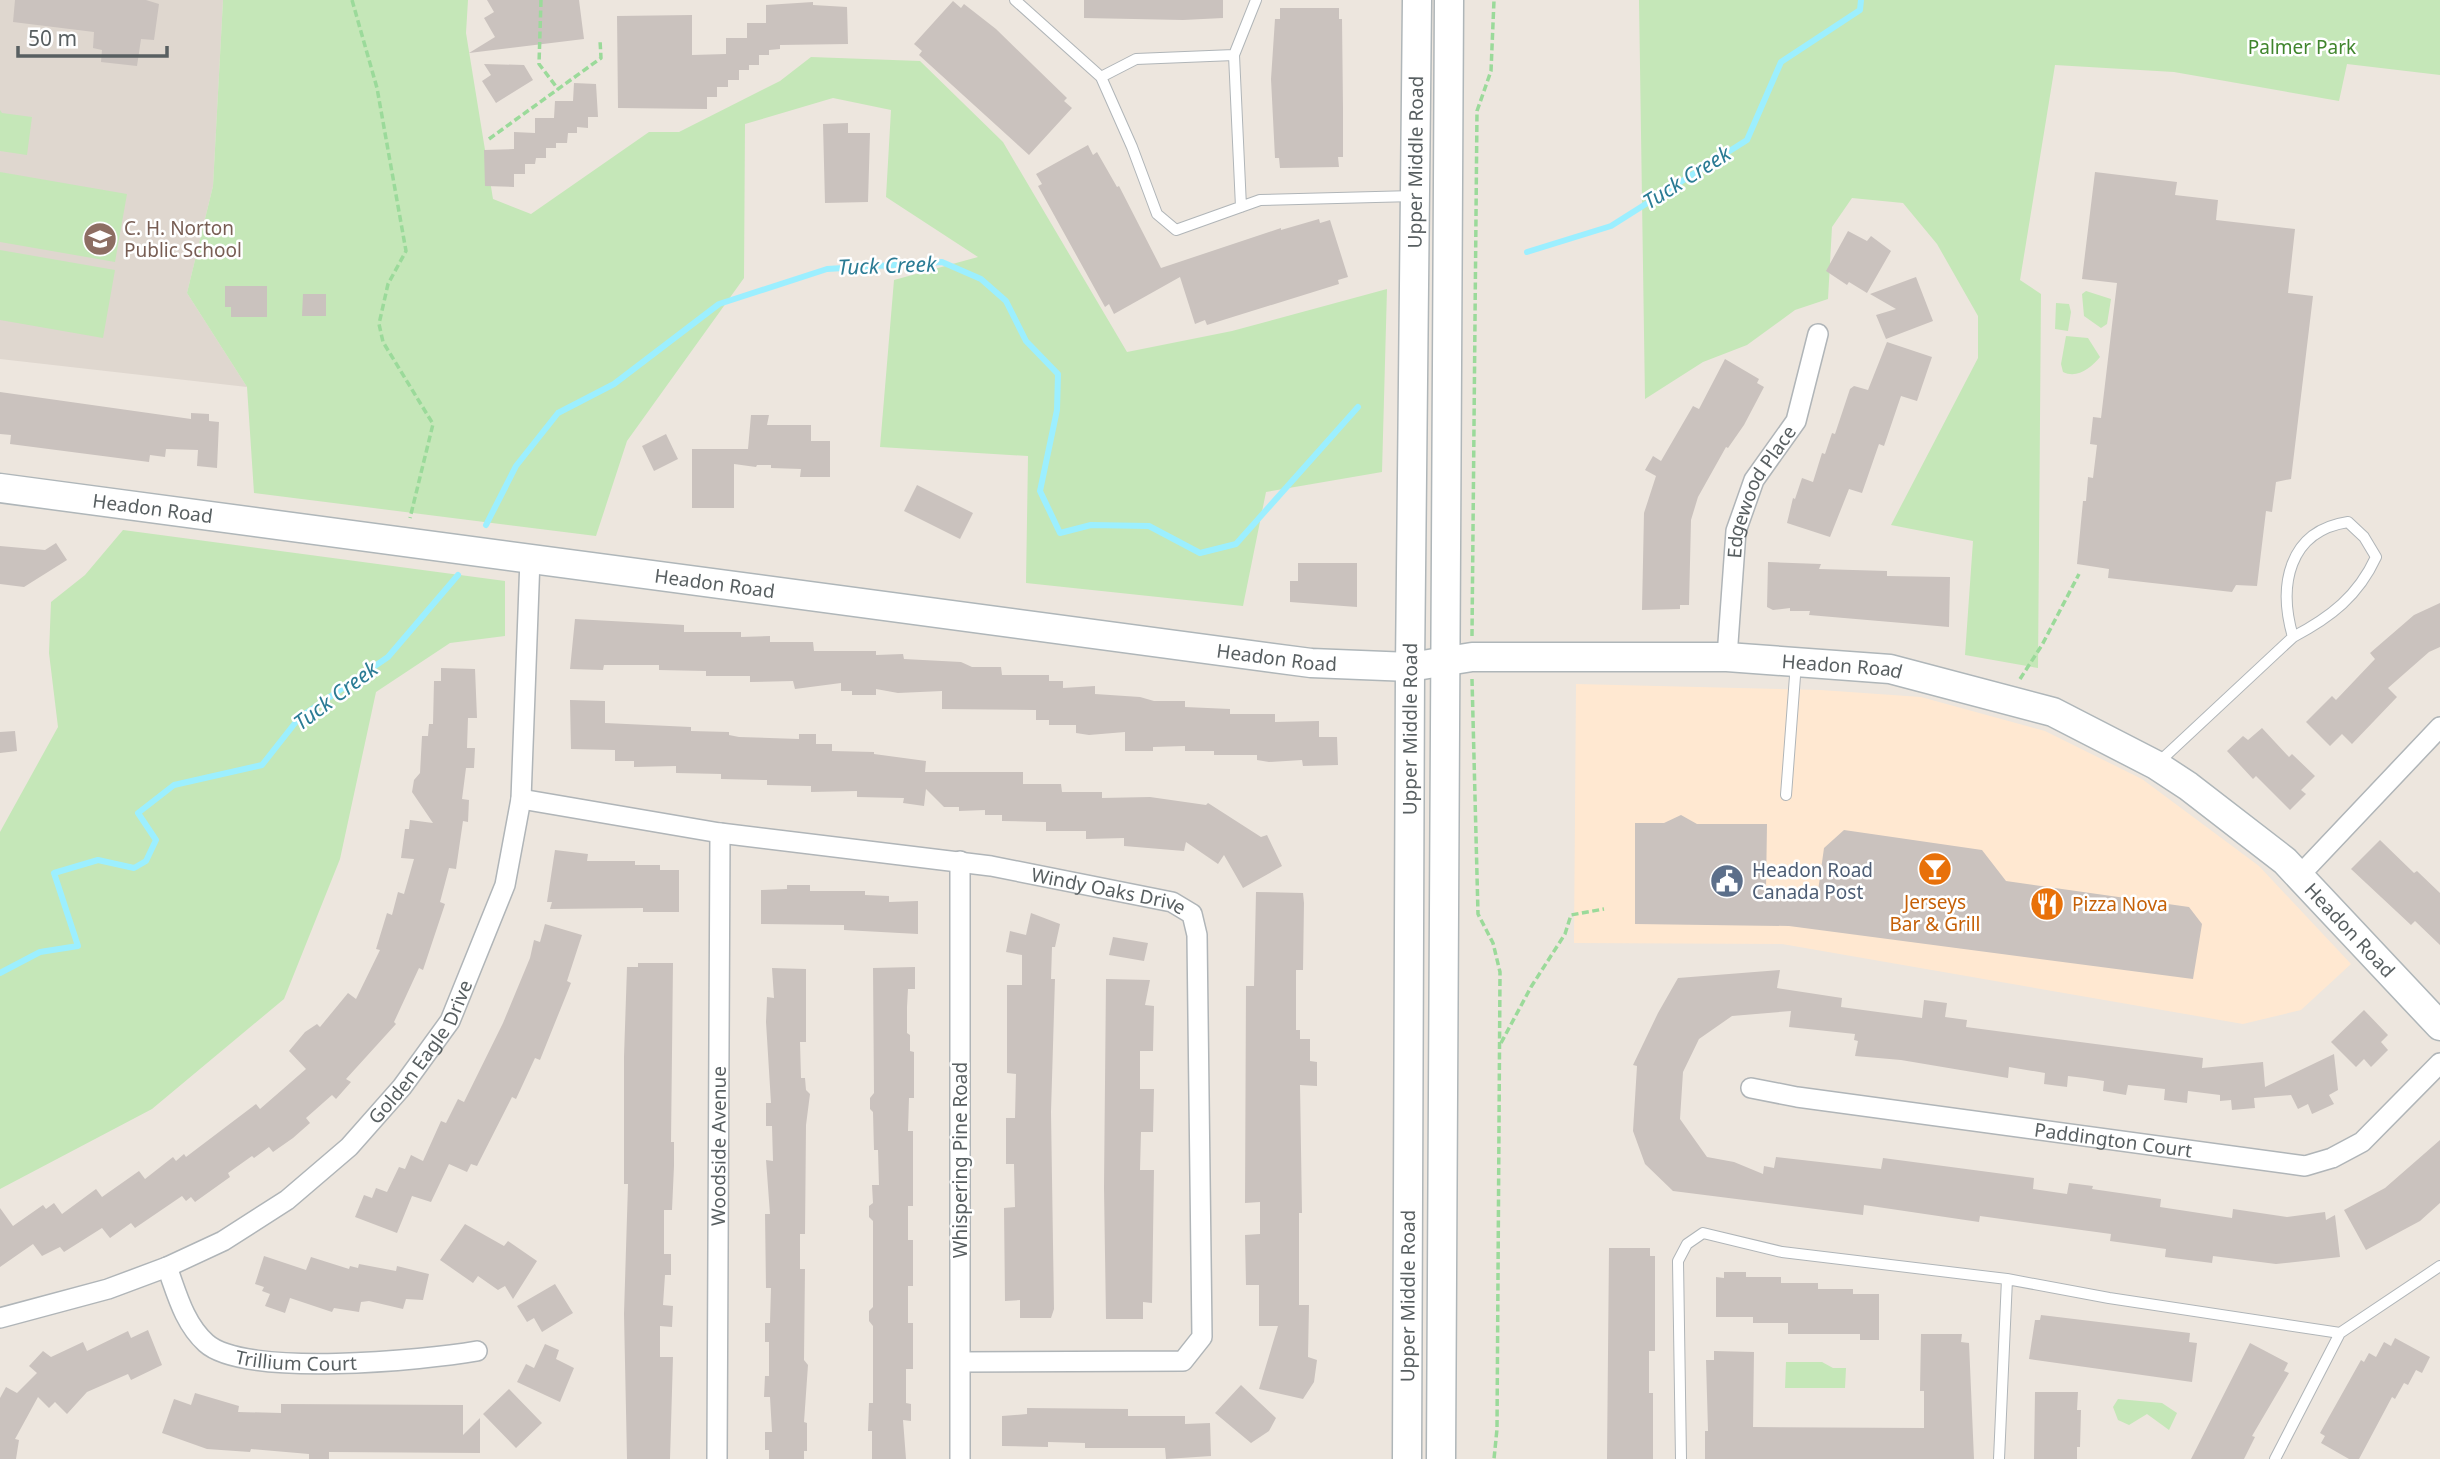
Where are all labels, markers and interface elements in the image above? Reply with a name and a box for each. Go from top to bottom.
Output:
scale bar [18,14,166,58]
text: 50 m [28,24,77,52]
park label: Palmer Park [2248,34,2356,60]
street label: Upper Middle Road [1401,76,1429,248]
water label: Tuck Creek [1637,138,1737,215]
place label: C. H. Norton Public School [124,215,242,263]
school or university icon: C. H. Norton Public School [81,220,119,258]
water label: Tuck Creek [837,249,938,281]
street label: Edgewood Place [1721,420,1802,559]
street label: Headon Road [91,487,214,529]
street label: Headon Road [653,563,776,604]
street label: Headon Road [1215,638,1337,677]
street label: Upper Middle Road [1396,643,1423,815]
street label: Headon Road [1781,648,1905,685]
water label: Tuck Creek [288,653,384,736]
bar icon: Jerseys Bar & Grill [1916,850,1954,888]
place label: Headon Road Canada Post [1752,857,1873,905]
street label: Windy Oaks Drive [1029,861,1191,920]
public building icon: Headon Road Canada Post [1708,862,1746,900]
street label: Headon Road [2299,877,2401,983]
restaurant icon: Pizza Nova [2028,885,2066,923]
place label: Jerseys Bar & Grill [1889,889,1981,937]
place label: Pizza Nova [2072,891,2168,917]
street label: Golden Eagle Drive [362,976,478,1129]
street label: Whispering Pine Road [947,1062,973,1258]
street label: Woodside Avenue [705,1066,732,1226]
street label: Paddington Court [2033,1116,2194,1164]
street label: Upper Middle Road [1394,1210,1421,1382]
street label: Trillium Court [233,1344,358,1377]

